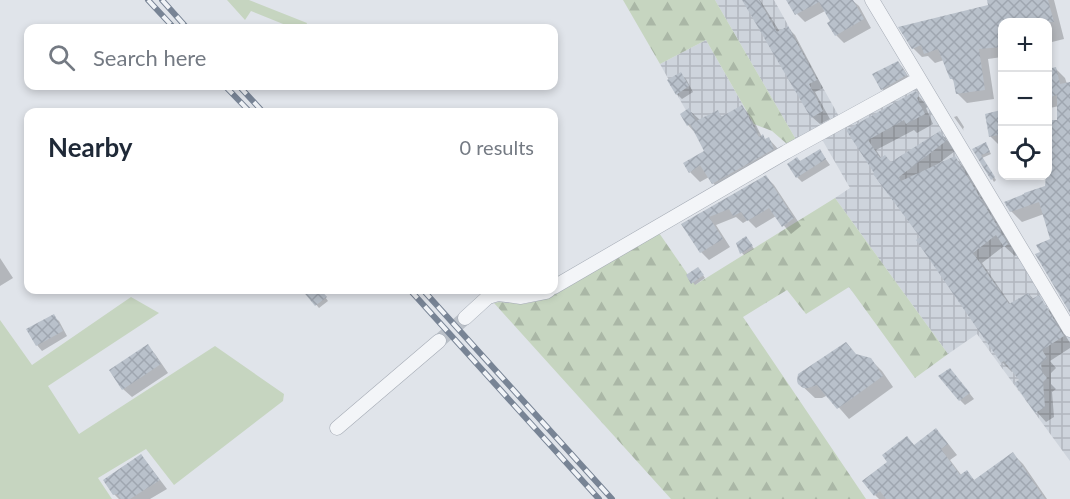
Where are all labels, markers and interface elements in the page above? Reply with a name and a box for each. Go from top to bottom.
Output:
map controls [998,18,1052,180]
button: + [998,18,1052,72]
search box [24,24,558,90]
icon: search [45,41,78,74]
text: Search here [93,44,206,71]
button: − [998,72,1052,126]
button: locate [998,126,1052,180]
text: Nearby [48,131,133,163]
text: 0 results [459,135,534,159]

